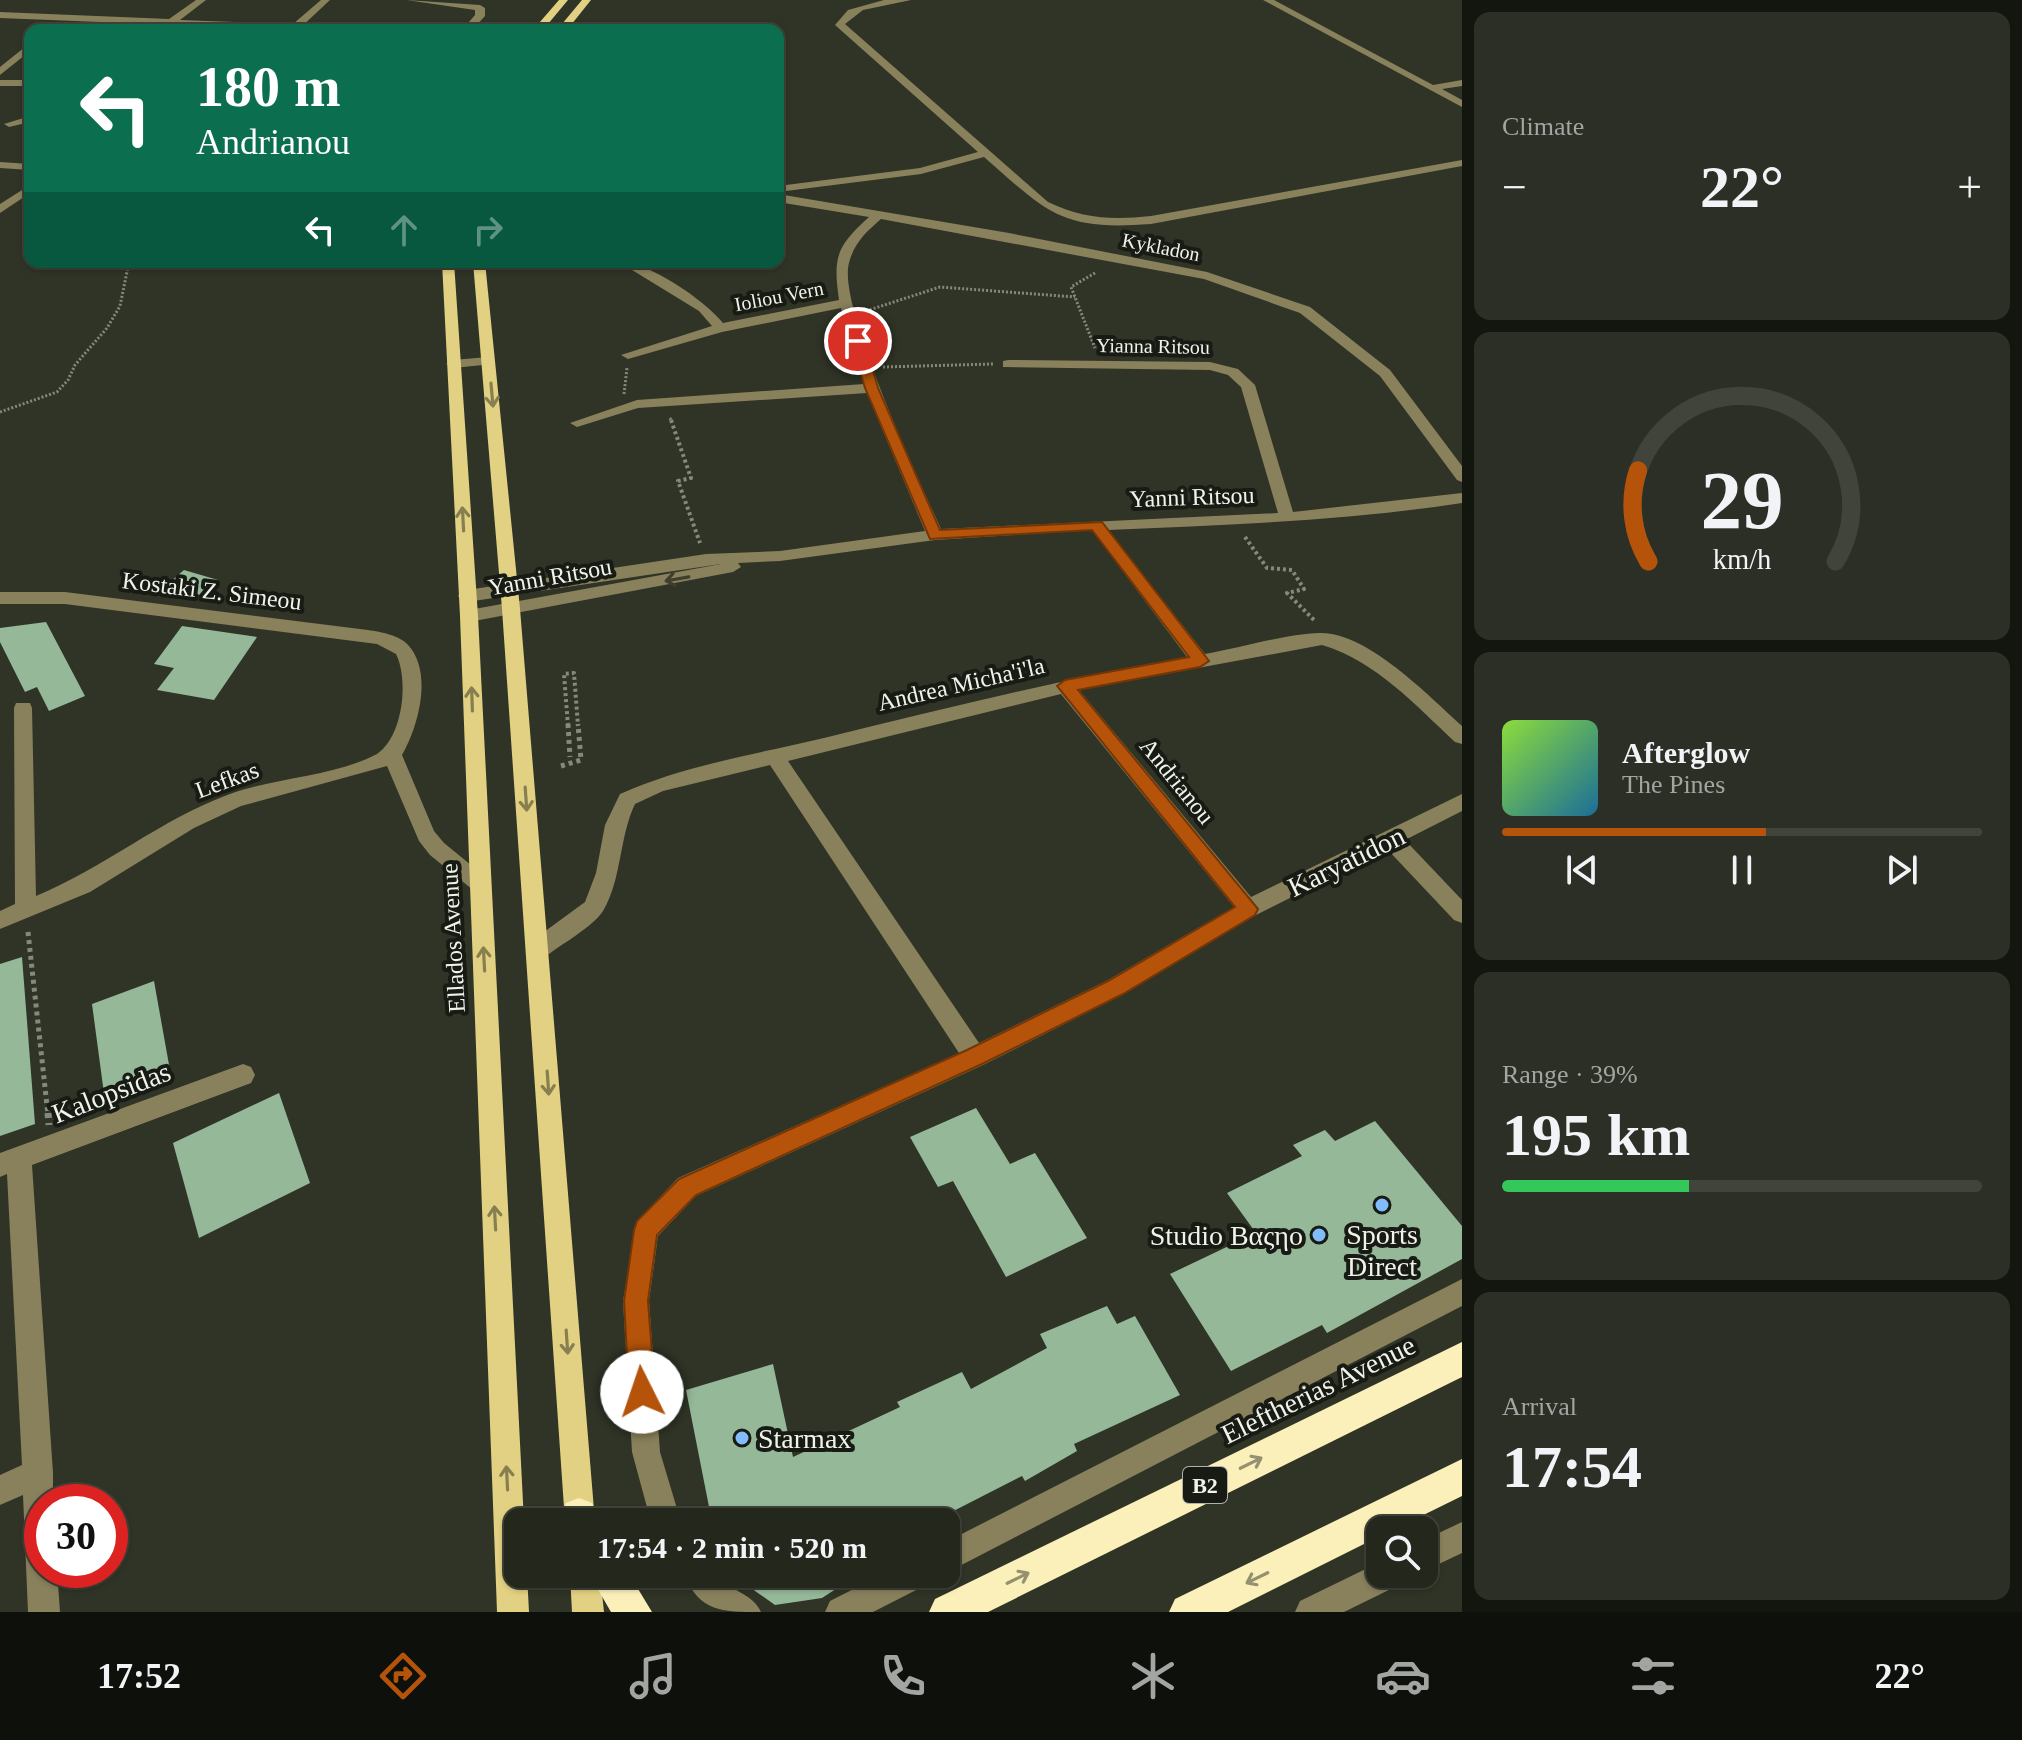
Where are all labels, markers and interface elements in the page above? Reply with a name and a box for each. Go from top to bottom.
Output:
icon: left [64,56,168,160]
text: 180 m [196,56,341,118]
text: Climate [1502,112,1584,141]
text: Andrianou [196,122,350,162]
text: 22° [1700,154,1784,220]
text: − [1502,163,1527,212]
text: + [1957,163,1982,212]
icon: left [298,208,342,252]
icon: ahead [382,208,426,252]
icon: right [466,208,510,252]
street label: Kykladon [1120,229,1202,266]
street label: Ioliou Vern [733,277,825,315]
pin [824,307,892,375]
icon: arrive [836,319,880,363]
street label: Yianna Ritsou [1096,334,1210,358]
one-way arrow [484,382,499,408]
text: 29 [1700,454,1784,546]
street label: Yanni Ritsou [1129,482,1255,512]
one-way arrow [455,506,470,533]
text: km/h [1713,544,1771,575]
street label: Yanni Ritsou [486,553,614,601]
street label: Kostaki Z. Simeou [121,567,303,615]
one-way arrow [664,572,690,587]
street label: Andrea Micha'i'la [875,652,1047,716]
one-way arrow [465,686,480,713]
street label: Andrianou [1135,733,1219,829]
text: Afterglow [1622,736,1750,769]
street label: Lefkas [192,757,262,803]
text: The Pines [1622,770,1725,799]
one-way arrow [519,785,534,812]
street label: Karyatidon [1283,820,1410,903]
icon: previous [1560,848,1604,892]
icon: pause [1720,848,1764,892]
icon: next [1880,848,1924,892]
street label: Ellados Avenue [436,863,470,1013]
one-way arrow [476,946,491,973]
street label: Kalopsidas [48,1056,175,1129]
text: Range · 39% [1502,1060,1638,1089]
one-way arrow [541,1069,556,1096]
text: 195 km [1502,1102,1690,1168]
marker: Sports Direct [1373,1196,1391,1214]
one-way arrow [488,1205,503,1232]
place label: Sports Direct [1346,1219,1418,1282]
place label: Studio Βαςηο [1150,1220,1303,1251]
marker: Studio Βαςηο [1310,1226,1328,1244]
one-way arrow [560,1328,575,1355]
street label: Eleftherias Avenue [1216,1329,1420,1450]
position arrow [600,1350,684,1434]
text: Arrival [1502,1392,1577,1421]
place label: Starmax [758,1423,851,1454]
marker: Starmax [733,1429,751,1447]
text: 17:54 [1502,1434,1642,1500]
one-way arrow [1239,1454,1263,1470]
one-way arrow [499,1465,514,1492]
road number: B2 [1183,1467,1227,1503]
speed limit sign: 30 [24,1484,128,1588]
map controls [1366,1516,1438,1588]
button: search [1366,1516,1438,1588]
text: 17:54 · 2 min · 520 m [597,1531,867,1564]
one-way arrow [1005,1569,1029,1585]
one-way arrow [1245,1571,1269,1586]
icon: directions [375,1648,431,1704]
icon: music [625,1648,681,1704]
icon: phone [875,1648,931,1704]
icon: climate [1125,1648,1181,1704]
icon: car [1375,1648,1431,1704]
icon: filters [1625,1648,1681,1704]
text: 17:52 [97,1656,181,1696]
text: 22° [1875,1656,1925,1696]

